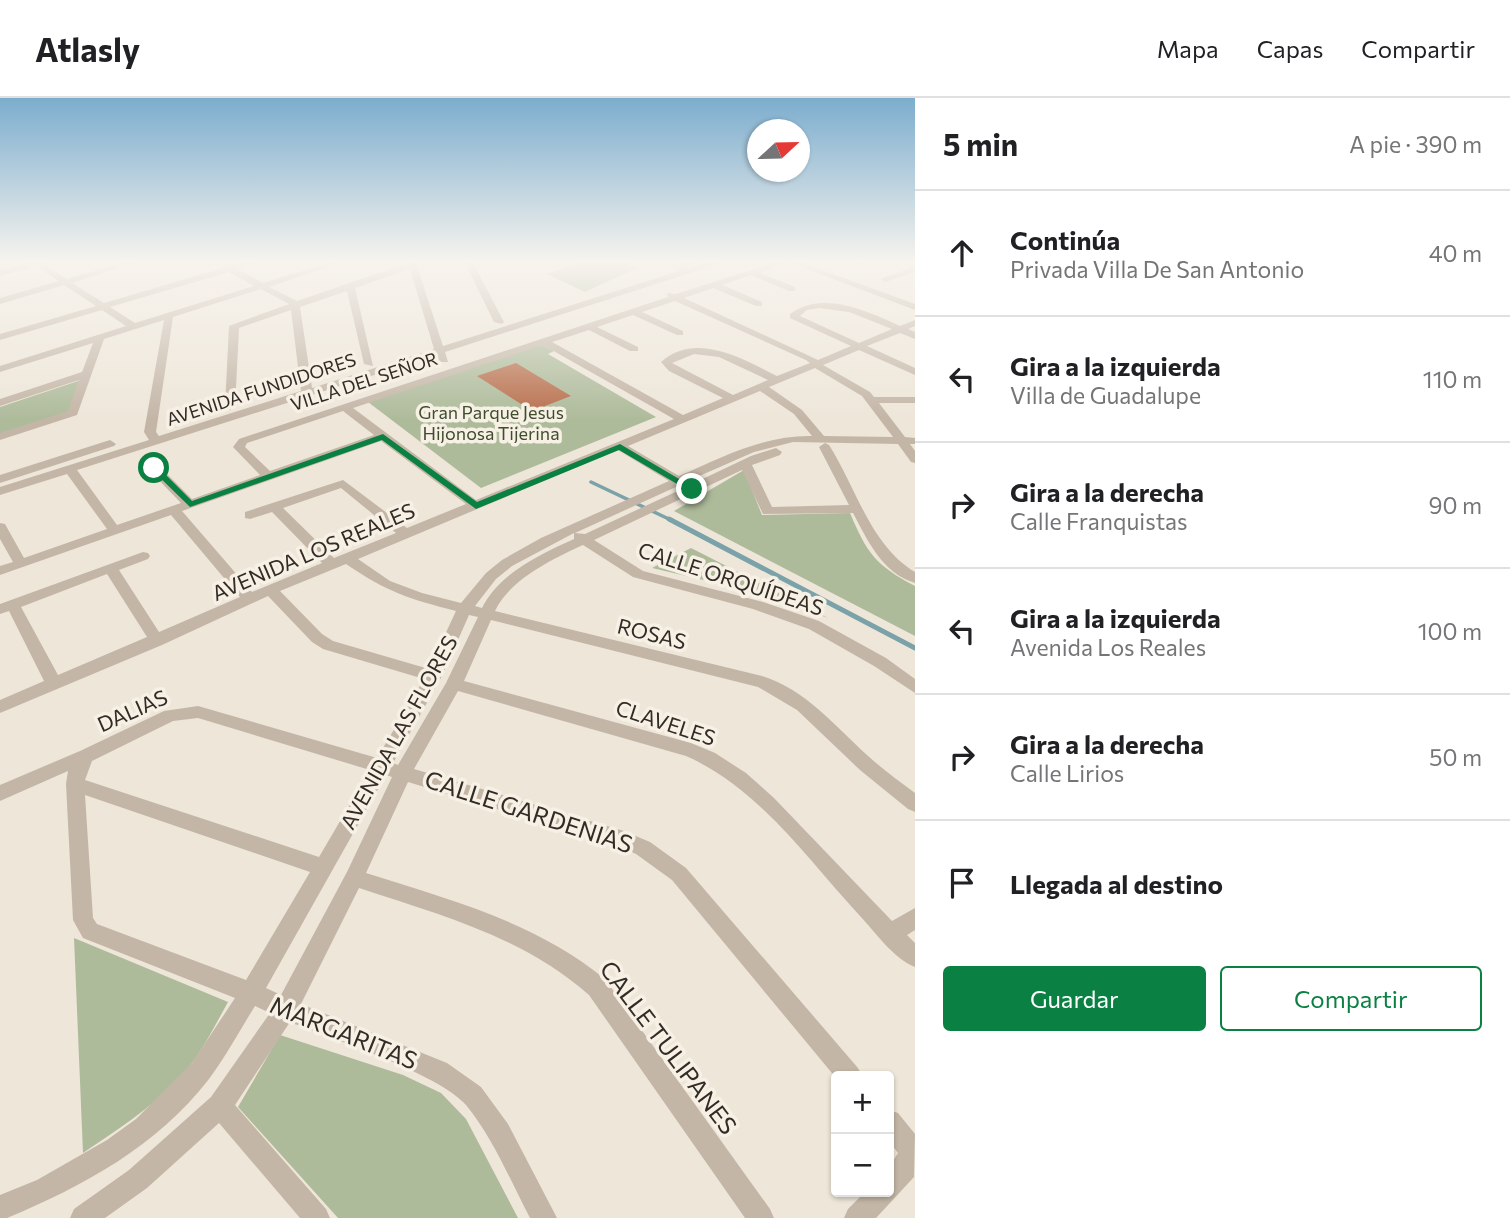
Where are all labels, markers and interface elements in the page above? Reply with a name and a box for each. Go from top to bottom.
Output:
text: Atlasly [35,28,140,69]
text: Mapa [1157,34,1219,63]
text: Capas [1257,34,1323,63]
text: Compartir [1361,34,1475,63]
north arrow [747,119,810,182]
text: 5 min [943,125,1018,162]
text: A pie · 390 m [1349,130,1482,158]
text: Continúa [1010,224,1120,255]
icon: ahead [943,234,981,272]
text: 40 m [1429,239,1482,267]
text: Privada Villa De San Antonio [1010,255,1304,283]
street label: VILLA DEL SEÑOR [288,347,440,415]
street label: AVENIDA FUNDIDORES [163,348,359,430]
text: Gira a la izquierda [1010,350,1221,381]
icon: left [943,360,981,398]
text: 110 m [1423,365,1482,393]
text: Villa de Guadalupe [1010,381,1201,409]
park label: Gran Parque Jesus Hijonosa Tijerina [418,401,564,444]
route start [138,452,169,483]
route end [676,473,707,504]
text: Gira a la derecha [1010,476,1204,507]
icon: right [943,486,981,524]
text: 90 m [1429,491,1482,519]
street label: AVENIDA LOS REALES [208,497,418,605]
text: Calle Franquistas [1010,507,1188,535]
street label: CALLE ORQUÍDEAS [635,536,827,620]
text: Gira a la izquierda [1010,602,1221,633]
street label: ROSAS [615,612,689,654]
icon: left [943,612,981,650]
text: 100 m [1418,617,1482,645]
street label: AVENIDA LAS FLORES [334,631,462,833]
text: Avenida Los Reales [1010,633,1206,661]
street label: DALIAS [93,684,171,736]
street label: CLAVELES [613,694,719,750]
text: Gira a la derecha [1010,728,1204,759]
icon: right [943,738,981,776]
text: 50 m [1429,743,1482,771]
text: Calle Lirios [1010,759,1124,787]
street label: CALLE GARDENIAS [421,764,637,858]
icon: arrive [943,864,981,902]
text: Llegada al destino [1010,868,1223,899]
street label: CALLE TULIPANES [594,955,744,1139]
button: Guardar [943,966,1206,1031]
button: Compartir [1220,966,1482,1031]
street label: MARGARITAS [266,989,422,1075]
map controls [831,1071,894,1197]
button: + [831,1071,894,1134]
button: − [831,1134,894,1197]

